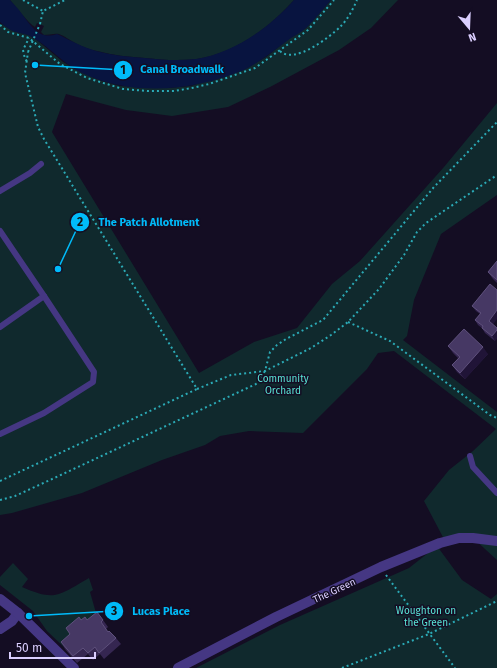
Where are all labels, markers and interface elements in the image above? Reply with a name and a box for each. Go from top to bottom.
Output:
north arrow [449,8,489,48]
text: N [467,30,478,44]
callout: Canal Broadwalk [113,58,232,81]
text: 1 [120,63,126,77]
text: Canal Broadwalk [140,63,225,76]
callout: The Patch Allotment [70,211,207,234]
text: 2 [77,215,83,229]
text: The Patch Allotment [99,216,200,229]
park label: Community Orchard [257,373,309,397]
street label: The Green [311,576,358,606]
callout: Lucas Place [104,599,197,622]
text: 3 [110,604,117,618]
text: Lucas Place [132,605,190,618]
park label: Woughton on the Green [396,605,456,629]
scale bar [10,634,95,660]
text: 50 m [16,641,42,655]

